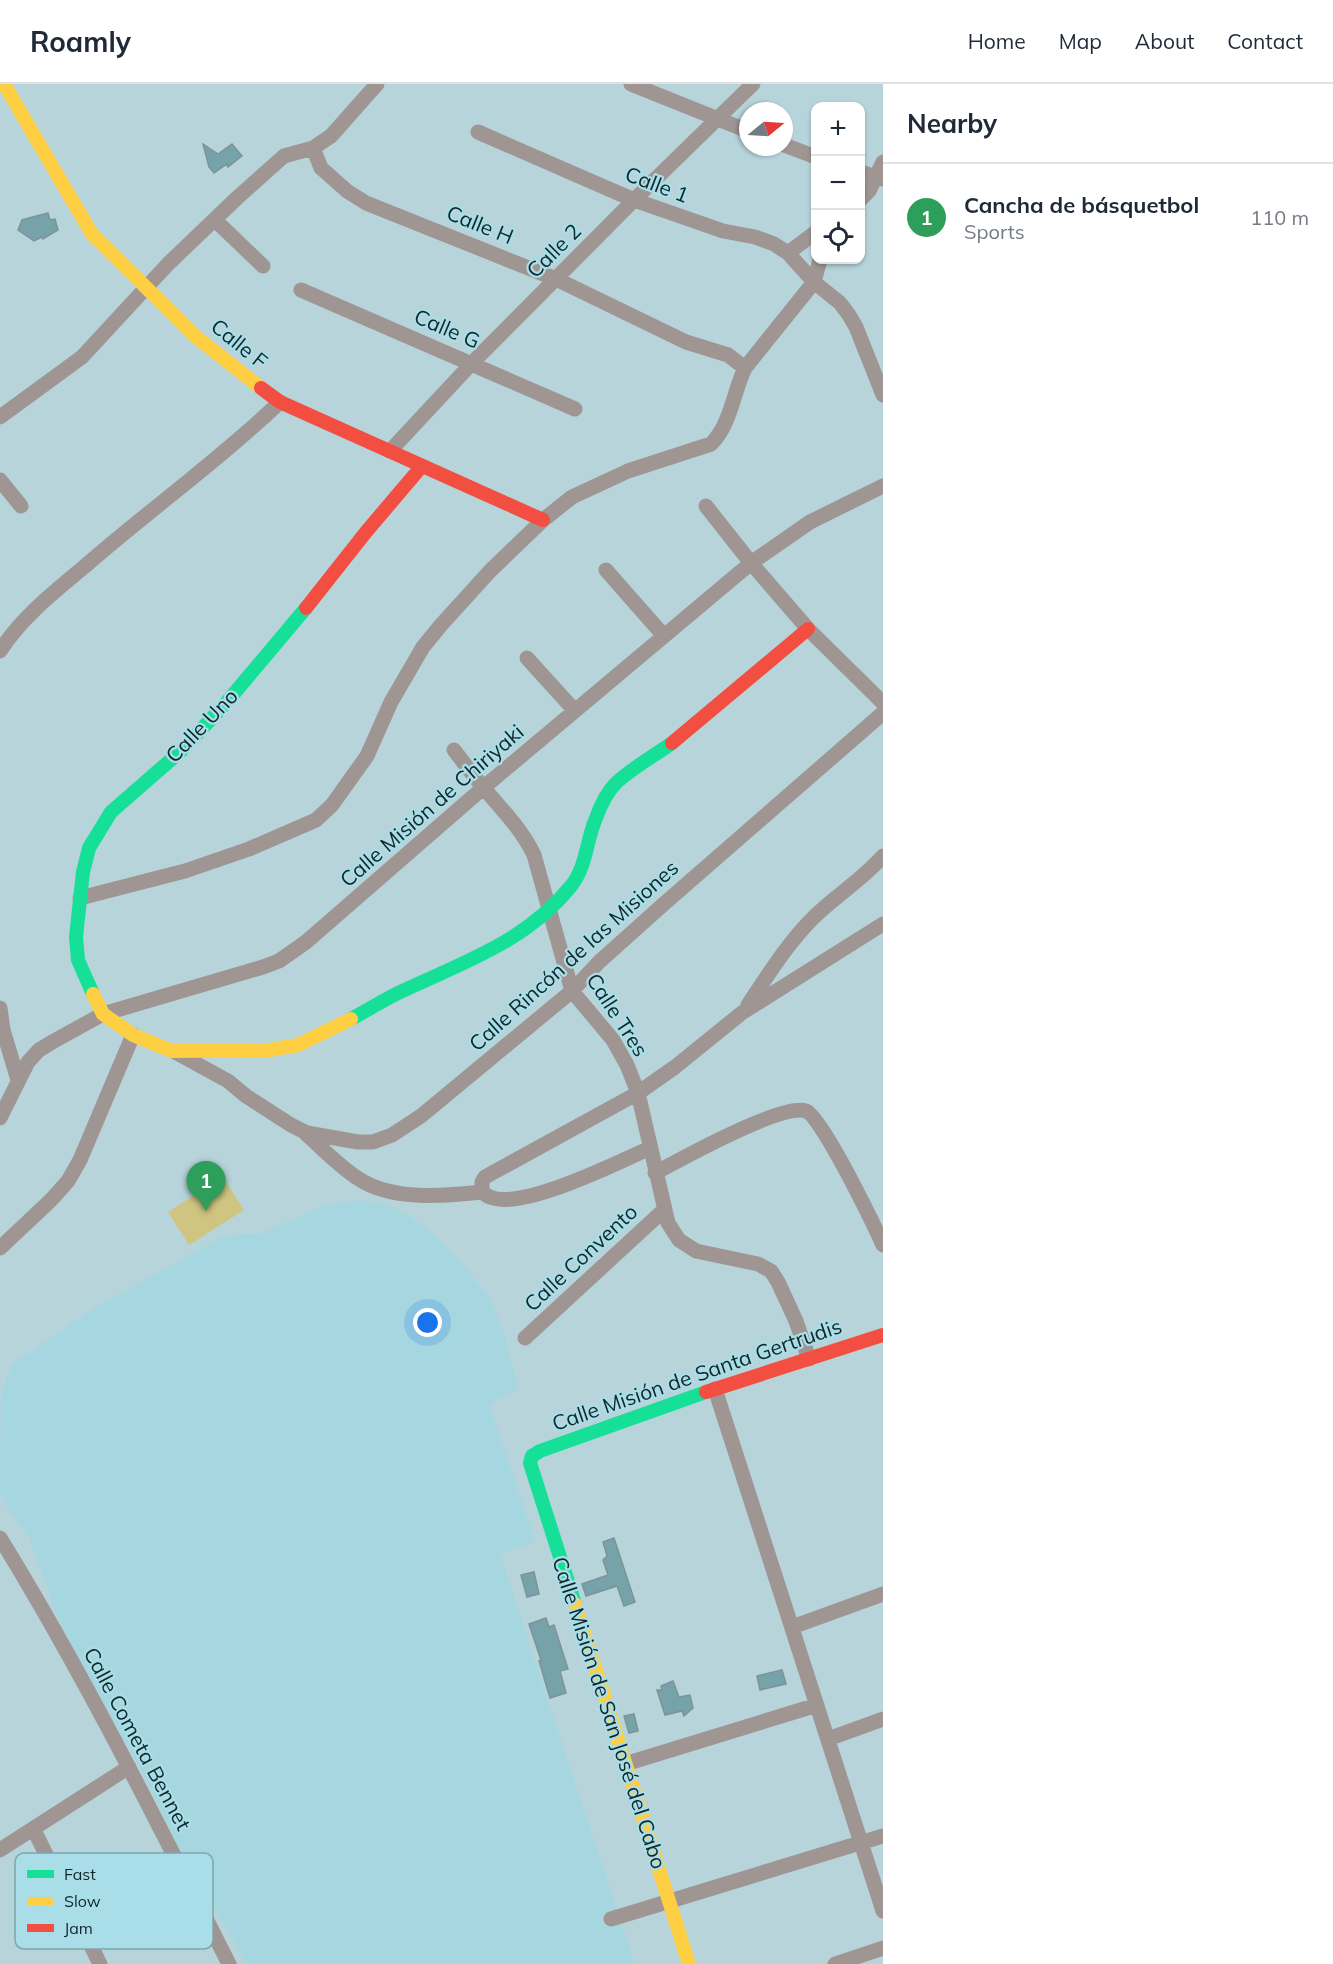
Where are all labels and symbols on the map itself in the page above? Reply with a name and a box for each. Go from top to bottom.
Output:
north arrow [739,102,793,156]
street label: Calle 1 [622,160,693,208]
street label: Calle H [443,199,518,249]
street label: Calle 2 [521,218,586,283]
street label: Calle G [411,303,484,354]
street label: Calle F [206,313,273,374]
street label: Calle Uno [160,683,243,768]
street label: Calle Misión de Chiriyaki [334,718,529,892]
street label: Calle Rincón de las Misiones [463,854,683,1056]
street label: Calle Tres [581,968,654,1061]
pin: 1 [186,1162,226,1211]
street label: Calle Convento [518,1198,642,1316]
your location [413,1308,442,1337]
street label: Calle Misión de Santa Gertrudis [548,1312,845,1436]
street label: Calle Misión de San José del Cabo [547,1553,673,1872]
street label: Calle Cometa Bennet [79,1643,197,1834]
legend [15,1853,213,1949]
text: Fast [64,1864,96,1884]
text: Slow [64,1891,101,1911]
text: Jam [64,1918,93,1938]

